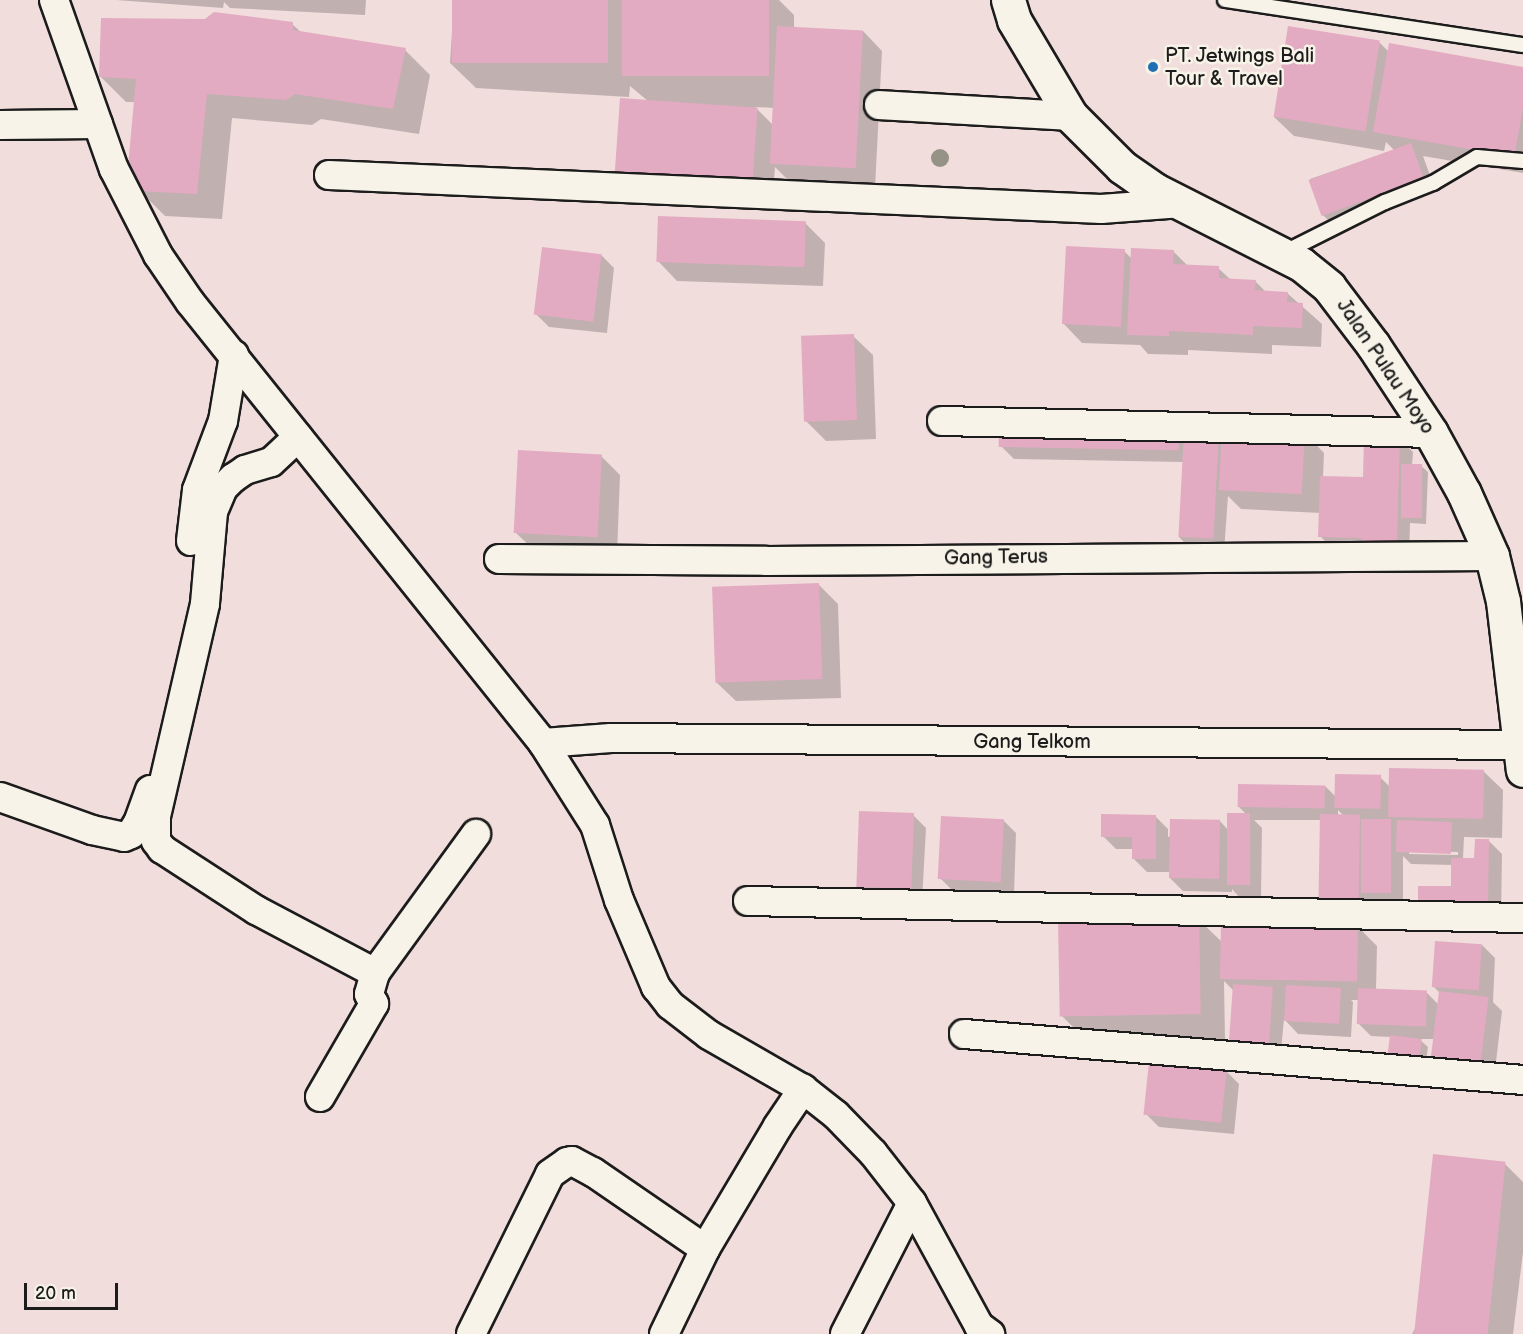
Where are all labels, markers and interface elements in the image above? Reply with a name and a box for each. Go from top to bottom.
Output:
place label: PT. Jetwings Bali Tour & Travel [1165,44,1315,91]
marker: PT. Jetwings Bali Tour & Travel [1146,60,1160,74]
street label: Jalan Pulau Moyo [1331,295,1439,439]
street label: Gang Terus [944,545,1048,571]
street label: Gang Telkom [973,730,1091,754]
scale bar [27,1271,122,1309]
text: 20 m [35,1283,76,1304]

